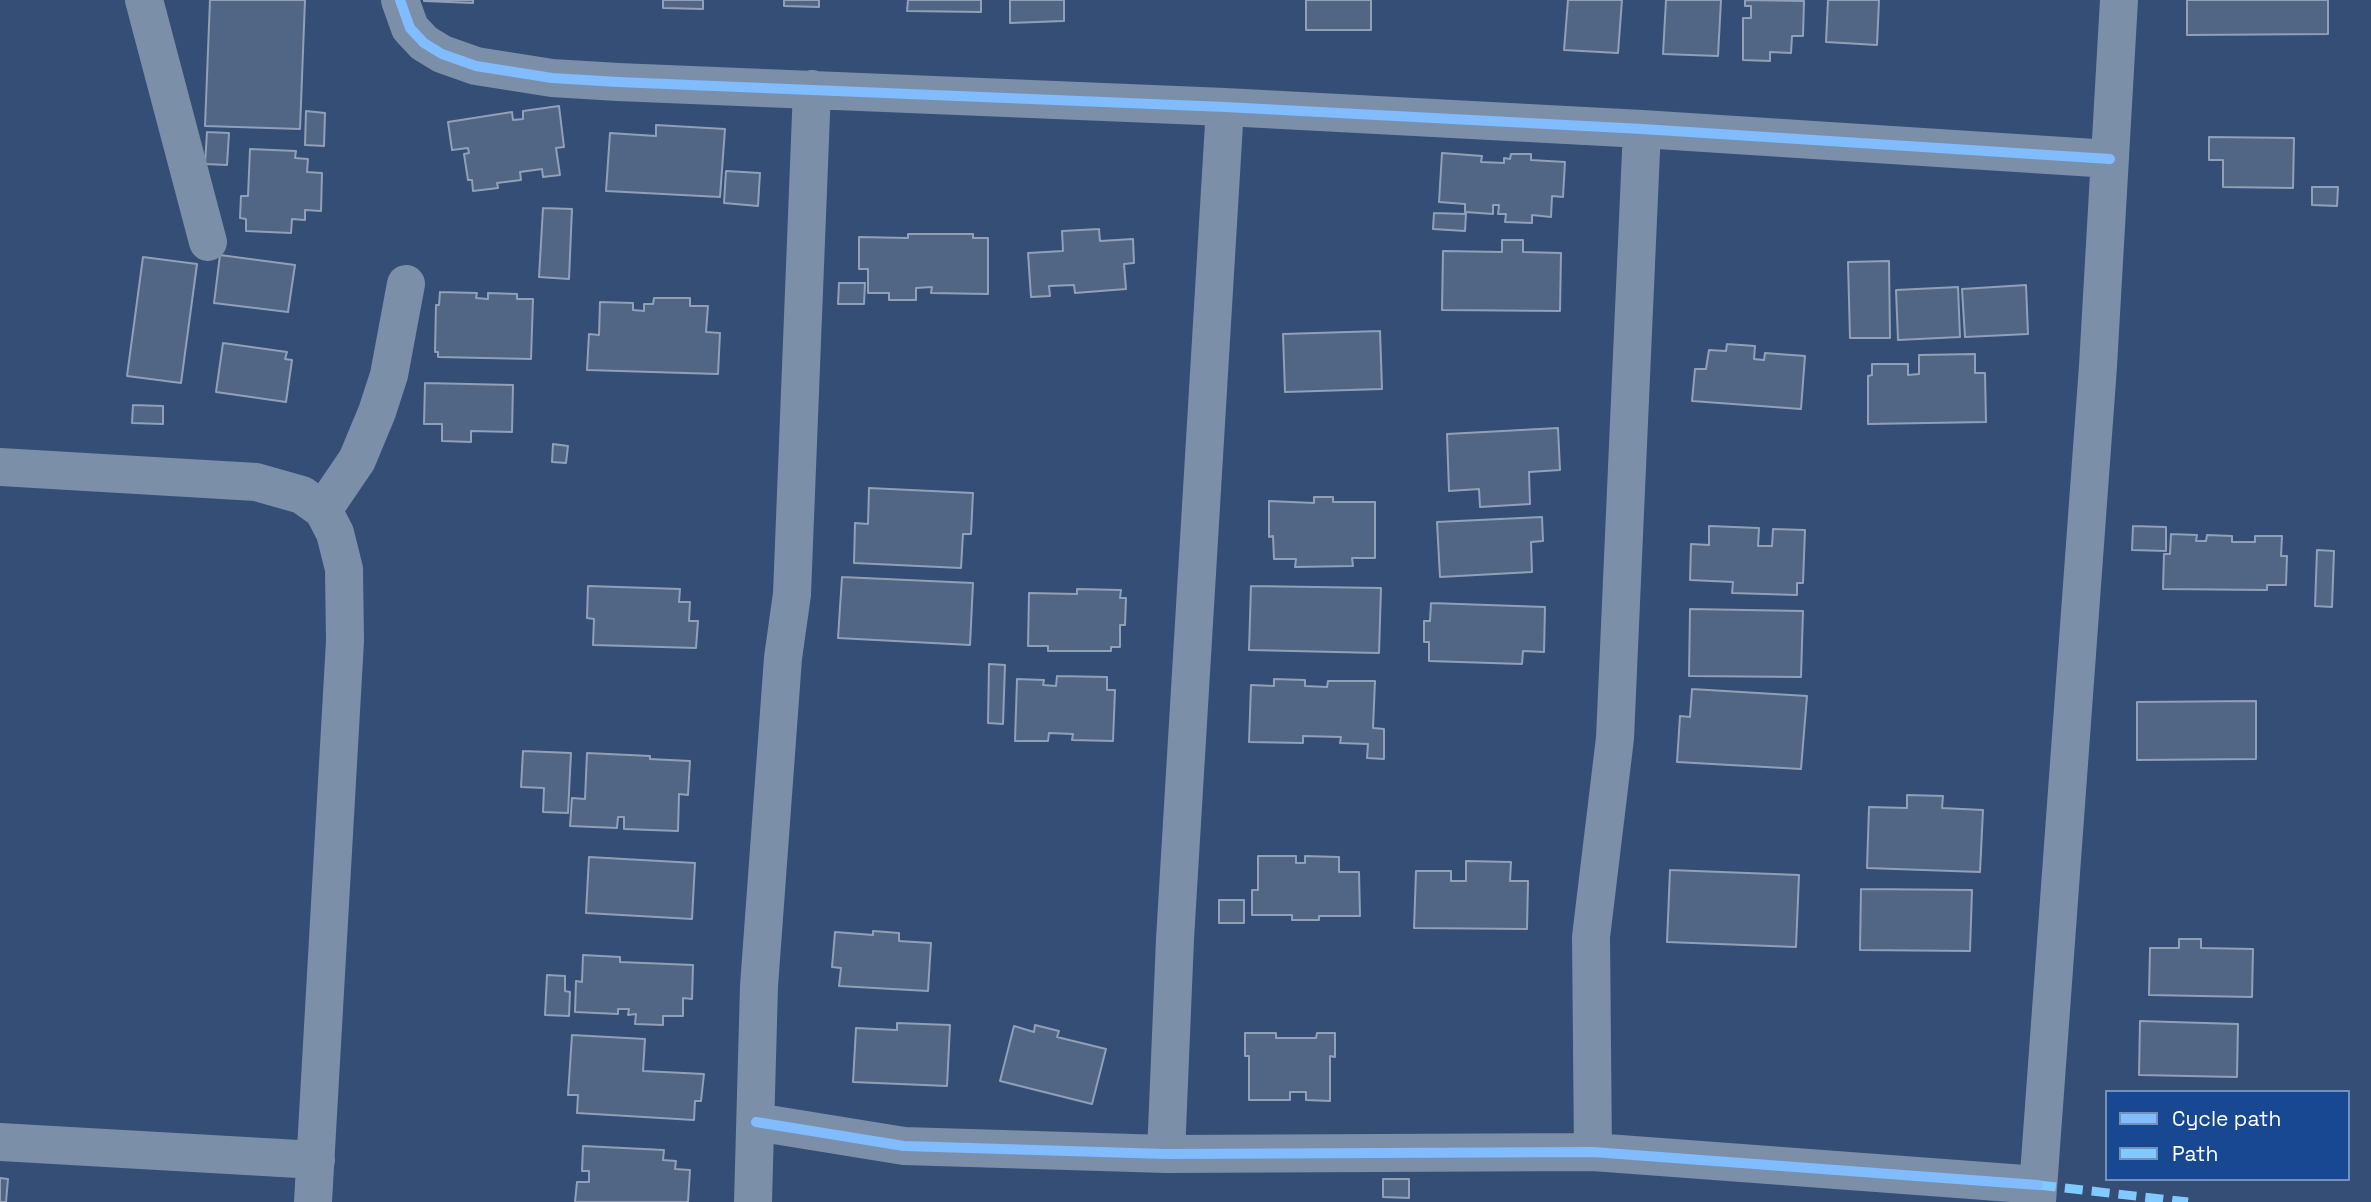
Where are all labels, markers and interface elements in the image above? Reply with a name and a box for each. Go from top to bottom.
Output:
legend [2105,1090,2350,1181]
text: Cycle path [2172,1105,2281,1132]
text: Path [2172,1140,2218,1167]

